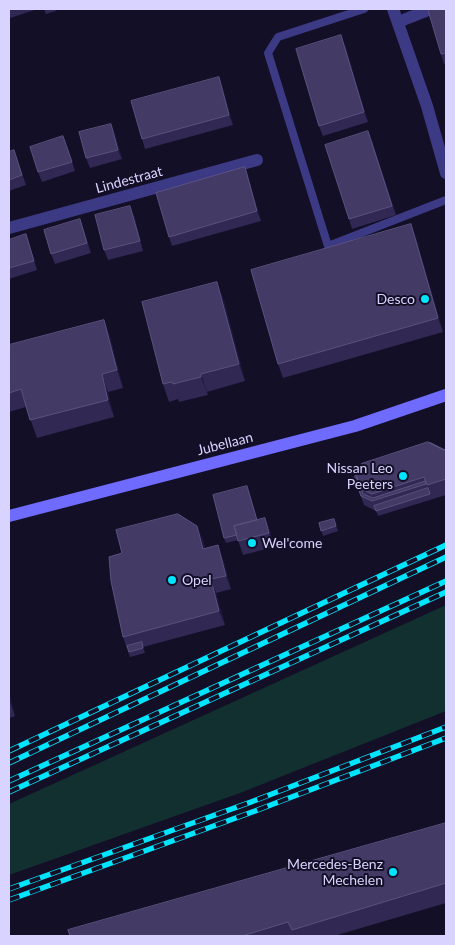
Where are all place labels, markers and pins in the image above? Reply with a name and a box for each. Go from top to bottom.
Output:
place label: Desco [377,291,415,307]
marker: Desco [419,293,431,305]
place label: Nissan Leo Peeters [327,460,393,492]
marker: Nissan Leo Peeters [397,470,409,482]
place label: Wel'come [262,535,322,551]
marker: Wel'come [246,537,258,549]
place label: Opel [182,572,212,588]
marker: Opel [166,574,178,586]
place label: Mercedes-Benz Mechelen [287,856,383,889]
marker: Mercedes-Benz Mechelen [387,866,399,878]

